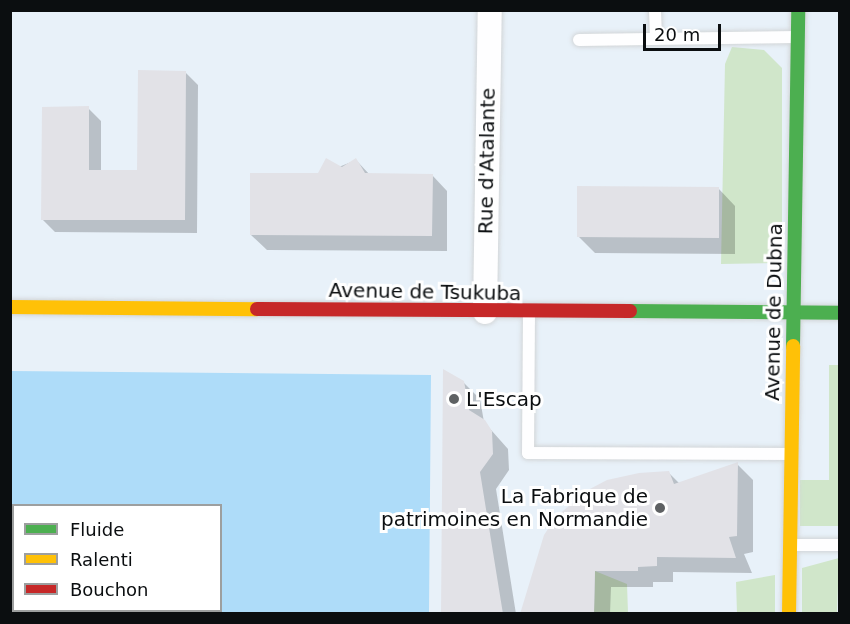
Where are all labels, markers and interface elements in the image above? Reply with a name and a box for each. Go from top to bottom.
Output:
scale bar [646,12,724,50]
text: 20 m [654,24,700,45]
street label: Rue d'Atalante [474,88,500,234]
street label: Avenue de Dubna [760,223,788,401]
street label: Avenue de Tsukuba [328,278,522,306]
place label: L'Escap [466,387,542,411]
marker: L'Escap [447,392,461,406]
place label: La Fabrique de patrimoines en Normandie [381,484,648,531]
marker: La Fabrique de patrimoines en Normandie [653,501,667,515]
legend [12,504,222,612]
text: Fluide [70,519,124,540]
text: Ralenti [70,549,133,570]
text: Bouchon [70,579,149,600]

